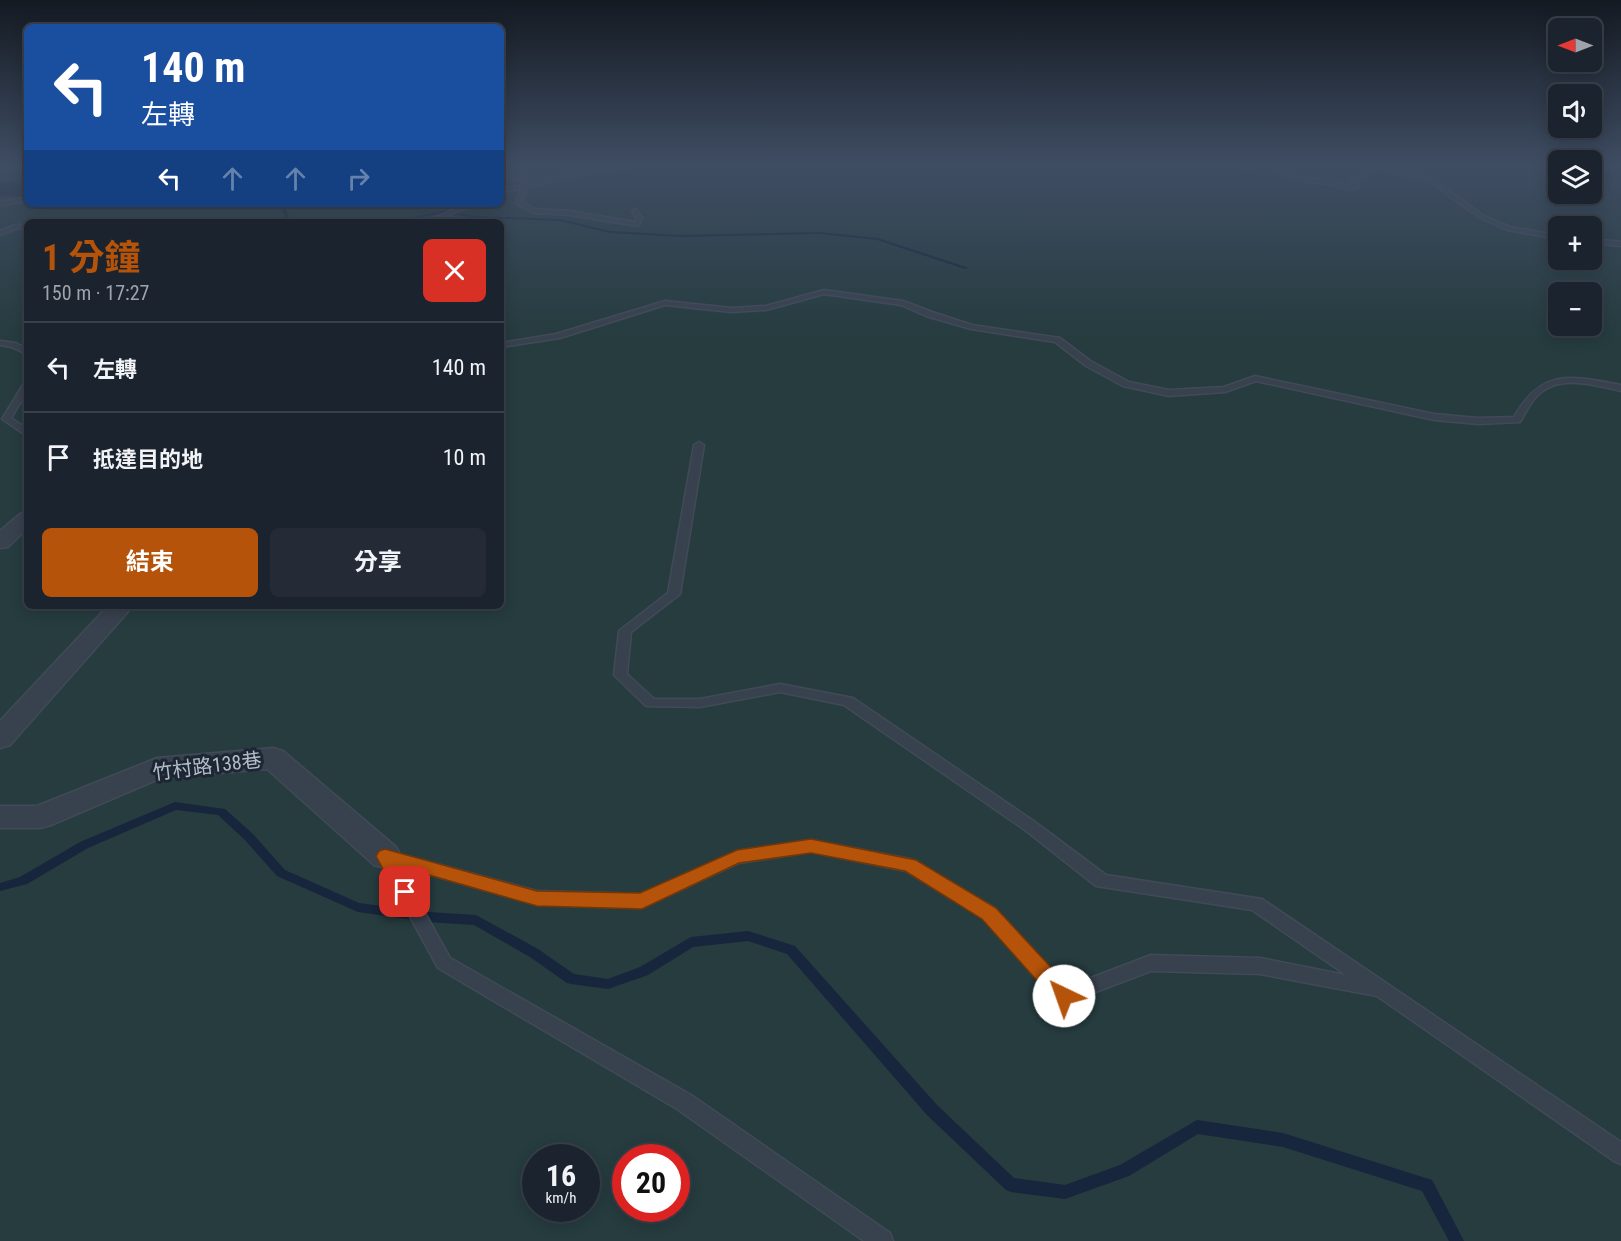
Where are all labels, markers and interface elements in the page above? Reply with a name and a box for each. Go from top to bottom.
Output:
north arrow [1548,18,1602,72]
map controls [1548,18,1602,336]
text: 140 m [141,43,246,92]
icon: left [42,48,120,126]
button: sound [1548,84,1602,138]
text: 左轉 [141,99,195,131]
button: layers [1548,150,1602,204]
icon: left [153,162,186,195]
icon: ahead [216,162,249,195]
icon: ahead [279,162,312,195]
icon: right [342,162,375,195]
button: + [1548,216,1602,270]
text: 1 分鐘 [42,237,141,279]
button: close [423,239,486,302]
text: 150 m · 17:27 [42,281,149,305]
button: − [1548,282,1602,336]
icon: left [42,351,75,384]
text: 140 m [432,355,486,380]
text: 左轉 [93,357,137,382]
icon: arrive [42,441,75,474]
text: 10 m [443,445,486,470]
text: 抵達目的地 [93,447,203,472]
button: 結束 [42,528,258,597]
button: 分享 [270,528,486,597]
street label: 竹村路138巷 [151,747,263,785]
pin [379,866,430,917]
icon: arrive [388,875,421,908]
position arrow [1032,964,1096,1028]
speed limit sign: 20 [612,1144,690,1222]
text: 16 [546,1158,576,1193]
text: km/h [546,1189,576,1207]

